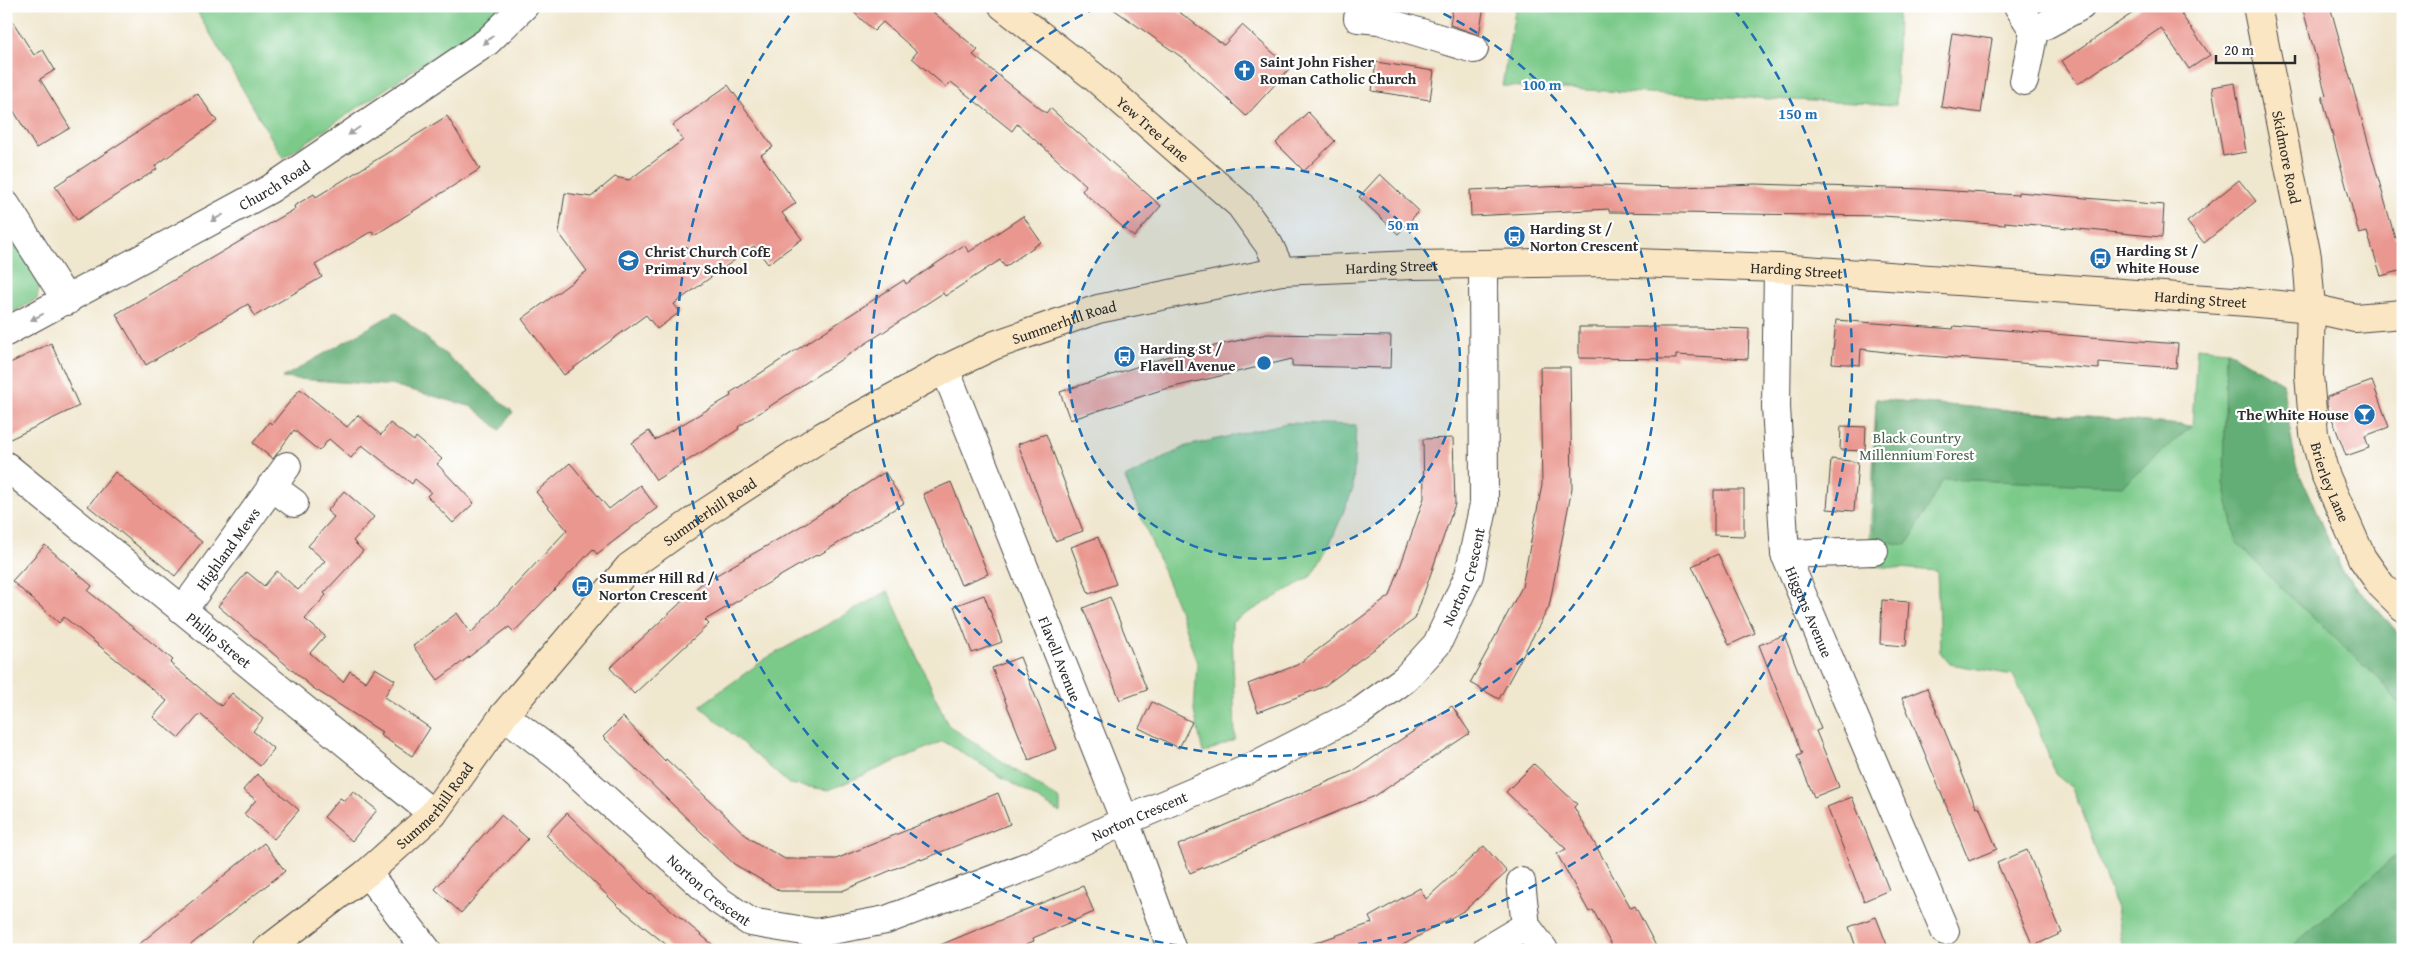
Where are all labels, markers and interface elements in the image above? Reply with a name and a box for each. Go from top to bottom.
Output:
scale bar [2216,32,2295,64]
one-way arrow [483,34,495,46]
text: 20 m [2224,39,2255,60]
place label: Saint John Fisher Roman Catholic Church [1260,51,1417,89]
church icon: Saint John Fisher Roman Catholic Church [1232,58,1256,82]
text: 100 m [1522,74,1562,95]
street label: Yew Tree Lane [1112,91,1194,167]
text: 150 m [1778,103,1818,124]
street label: Skidmore Road [2268,108,2307,206]
one-way arrow [347,126,361,136]
street label: Church Road [235,155,314,215]
one-way arrow [211,214,224,223]
text: 50 m [1387,214,1419,235]
place label: Harding St / Norton Crescent [1530,218,1639,256]
bus stop icon: Harding St / Norton Crescent [1502,225,1526,249]
place label: Harding St / White House [2116,240,2199,278]
place label: Christ Church CofE Primary School [645,241,771,279]
bus stop icon: Harding St / White House [2088,247,2112,271]
school or university icon: Christ Church CofE Primary School [617,248,641,272]
street label: Harding Street [1345,254,1439,279]
street label: Harding Street [1750,257,1844,283]
street label: Harding Street [2154,285,2248,313]
street label: Summerhill Road [1009,295,1118,349]
one-way arrow [29,313,44,321]
place label: Harding St / Flavell Avenue [1140,338,1236,376]
bus stop icon: Harding St / Flavell Avenue [1112,345,1136,369]
centre of rings [1255,354,1273,372]
bar icon: The White House [2353,402,2377,426]
place label: The White House [2237,404,2349,425]
park label: Black Country Millennium Forest [1859,427,1975,465]
street label: Brierley Lane [2306,440,2355,525]
street label: Summerhill Road [658,472,760,550]
street label: Highland Mews [191,503,264,594]
street label: Norton Crescent [1436,525,1489,629]
street label: Higgins Avenue [1781,563,1838,661]
place label: Summer Hill Rd / Norton Crescent [599,567,715,605]
bus stop icon: Summer Hill Rd / Norton Crescent [571,574,595,598]
street label: Philip Street [182,607,257,673]
street label: Flavell Avenue [1034,613,1087,705]
street label: Summerhill Road [391,758,478,853]
street label: Norton Crescent [1088,785,1191,846]
street label: Norton Crescent [663,849,756,931]

